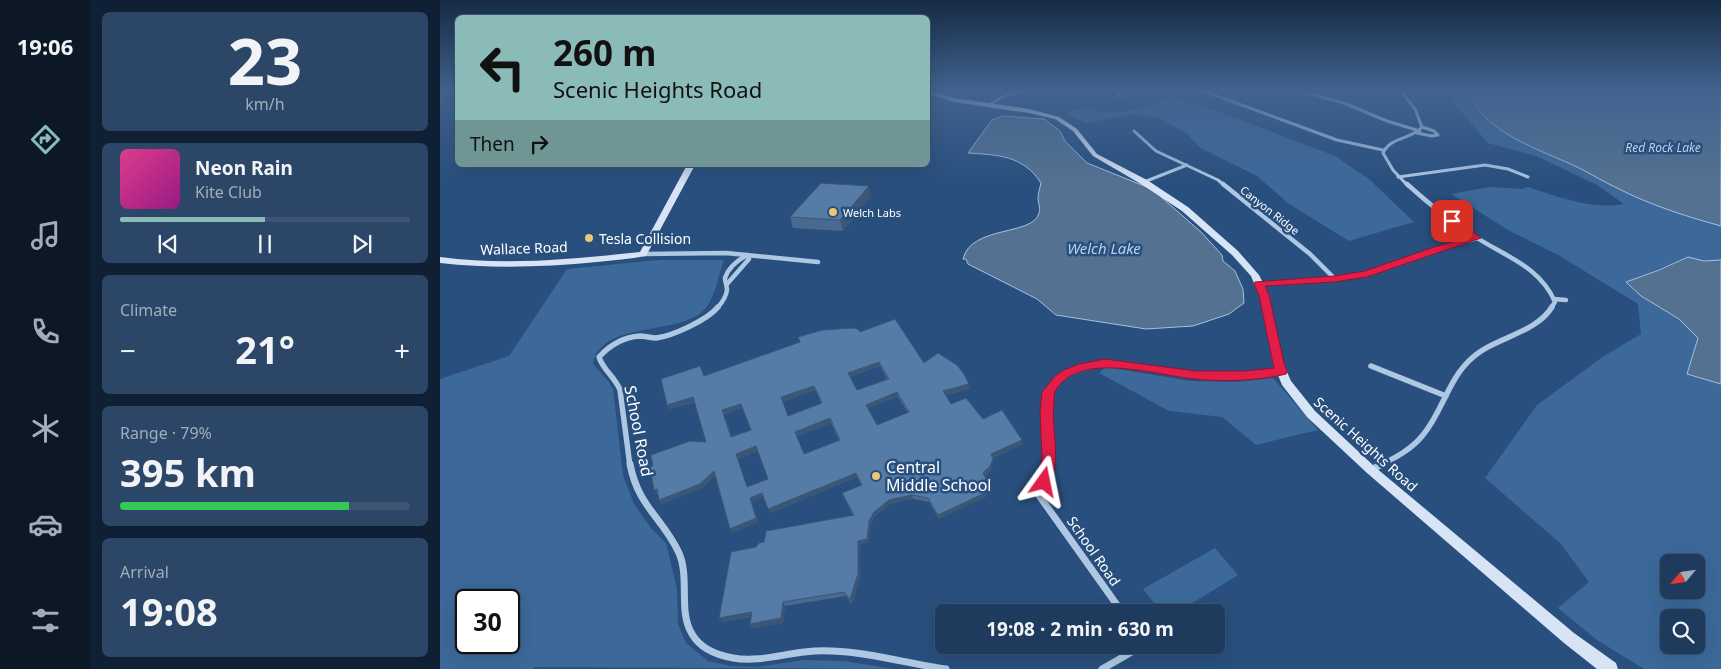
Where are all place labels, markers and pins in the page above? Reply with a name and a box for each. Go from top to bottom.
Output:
pin [1431,200,1473,242]
place label: Welch Labs [843,205,901,220]
marker: Welch Labs [827,206,839,218]
place label: Tesla Collision [599,229,691,248]
marker: Tesla Collision [583,232,595,244]
place label: Central Middle School [886,456,991,496]
marker: Central Middle School [870,470,882,482]

